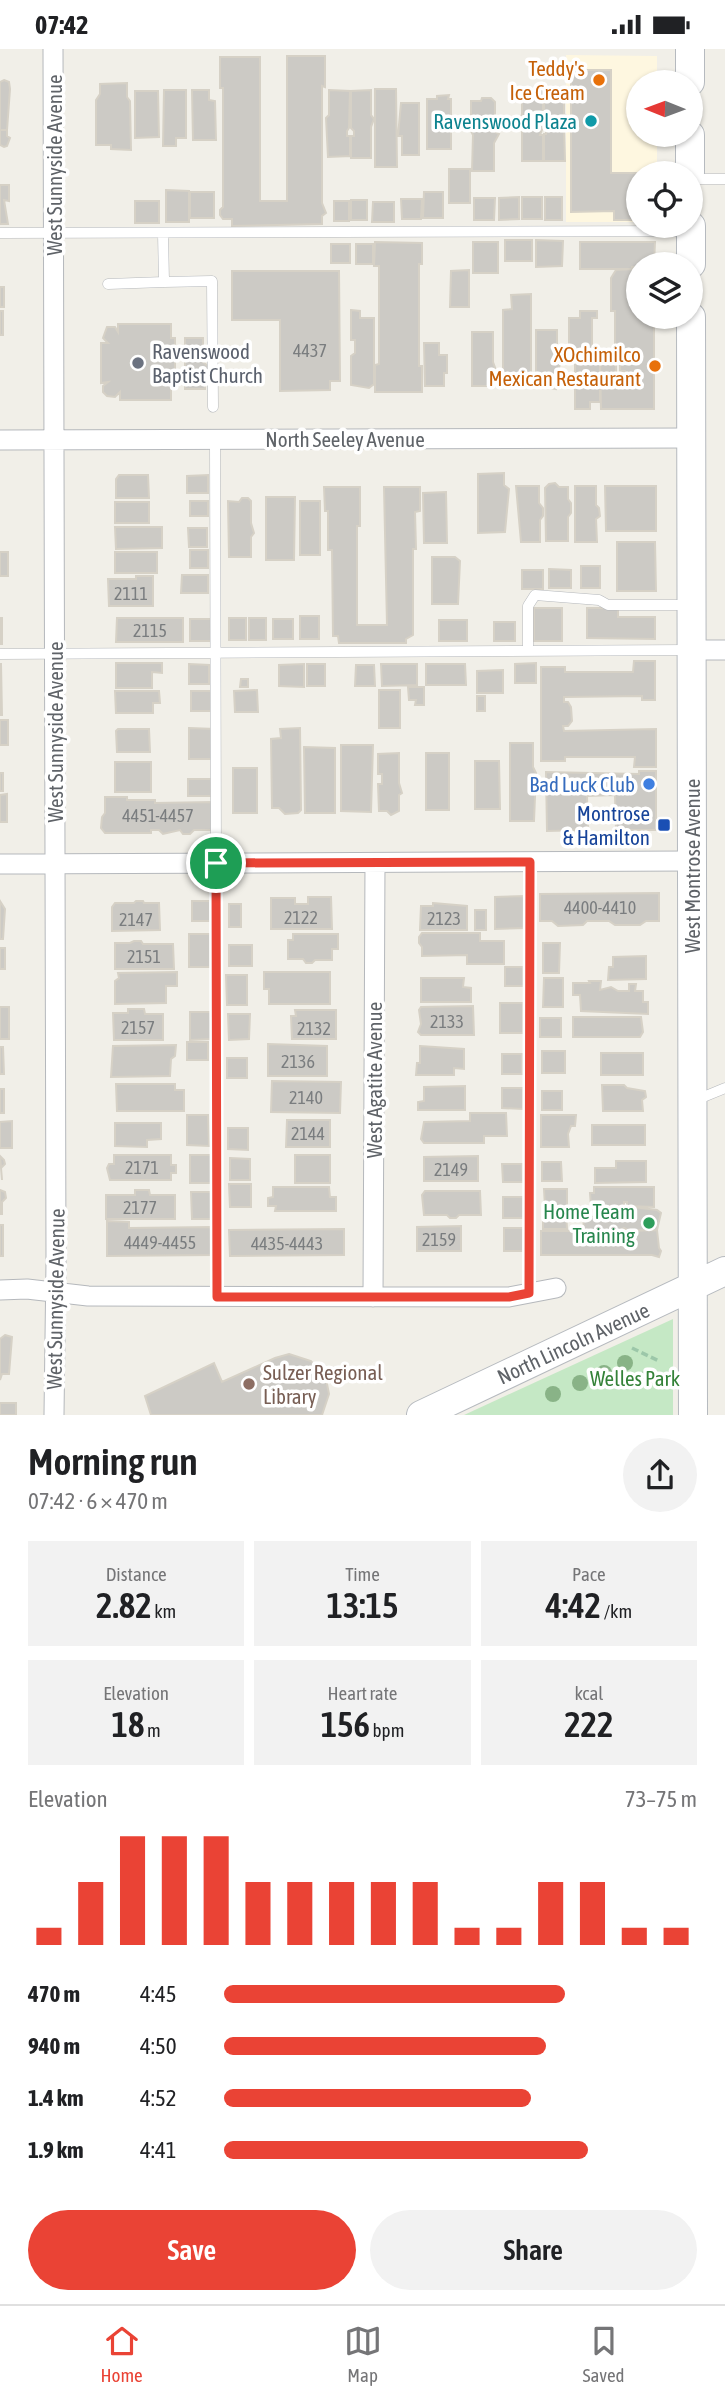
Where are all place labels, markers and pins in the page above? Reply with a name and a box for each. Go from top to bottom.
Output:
place label: Teddy's Ice Cream [509,56,585,104]
marker: Teddy's Ice Cream [591,72,607,88]
place label: Ravenswood Plaza [433,109,577,133]
marker: Ravenswood Plaza [583,113,599,129]
place label: Ravenswood Baptist Church [152,339,263,387]
place label: XOchimilco Mexican Restaurant [489,342,641,390]
marker: Ravenswood Baptist Church [130,355,146,371]
marker: XOchimilco Mexican Restaurant [647,358,663,374]
place label: Bad Luck Club [529,772,635,796]
marker: Bad Luck Club [641,776,657,792]
place label: Montrose & Hamilton [563,801,650,849]
marker: Montrose & Hamilton [656,817,672,833]
pin [186,833,246,893]
place label: Home Team Training [543,1199,635,1247]
marker: Home Team Training [641,1215,657,1231]
place label: Sulzer Regional Library [263,1360,383,1408]
marker: Sulzer Regional Library [241,1376,257,1392]

